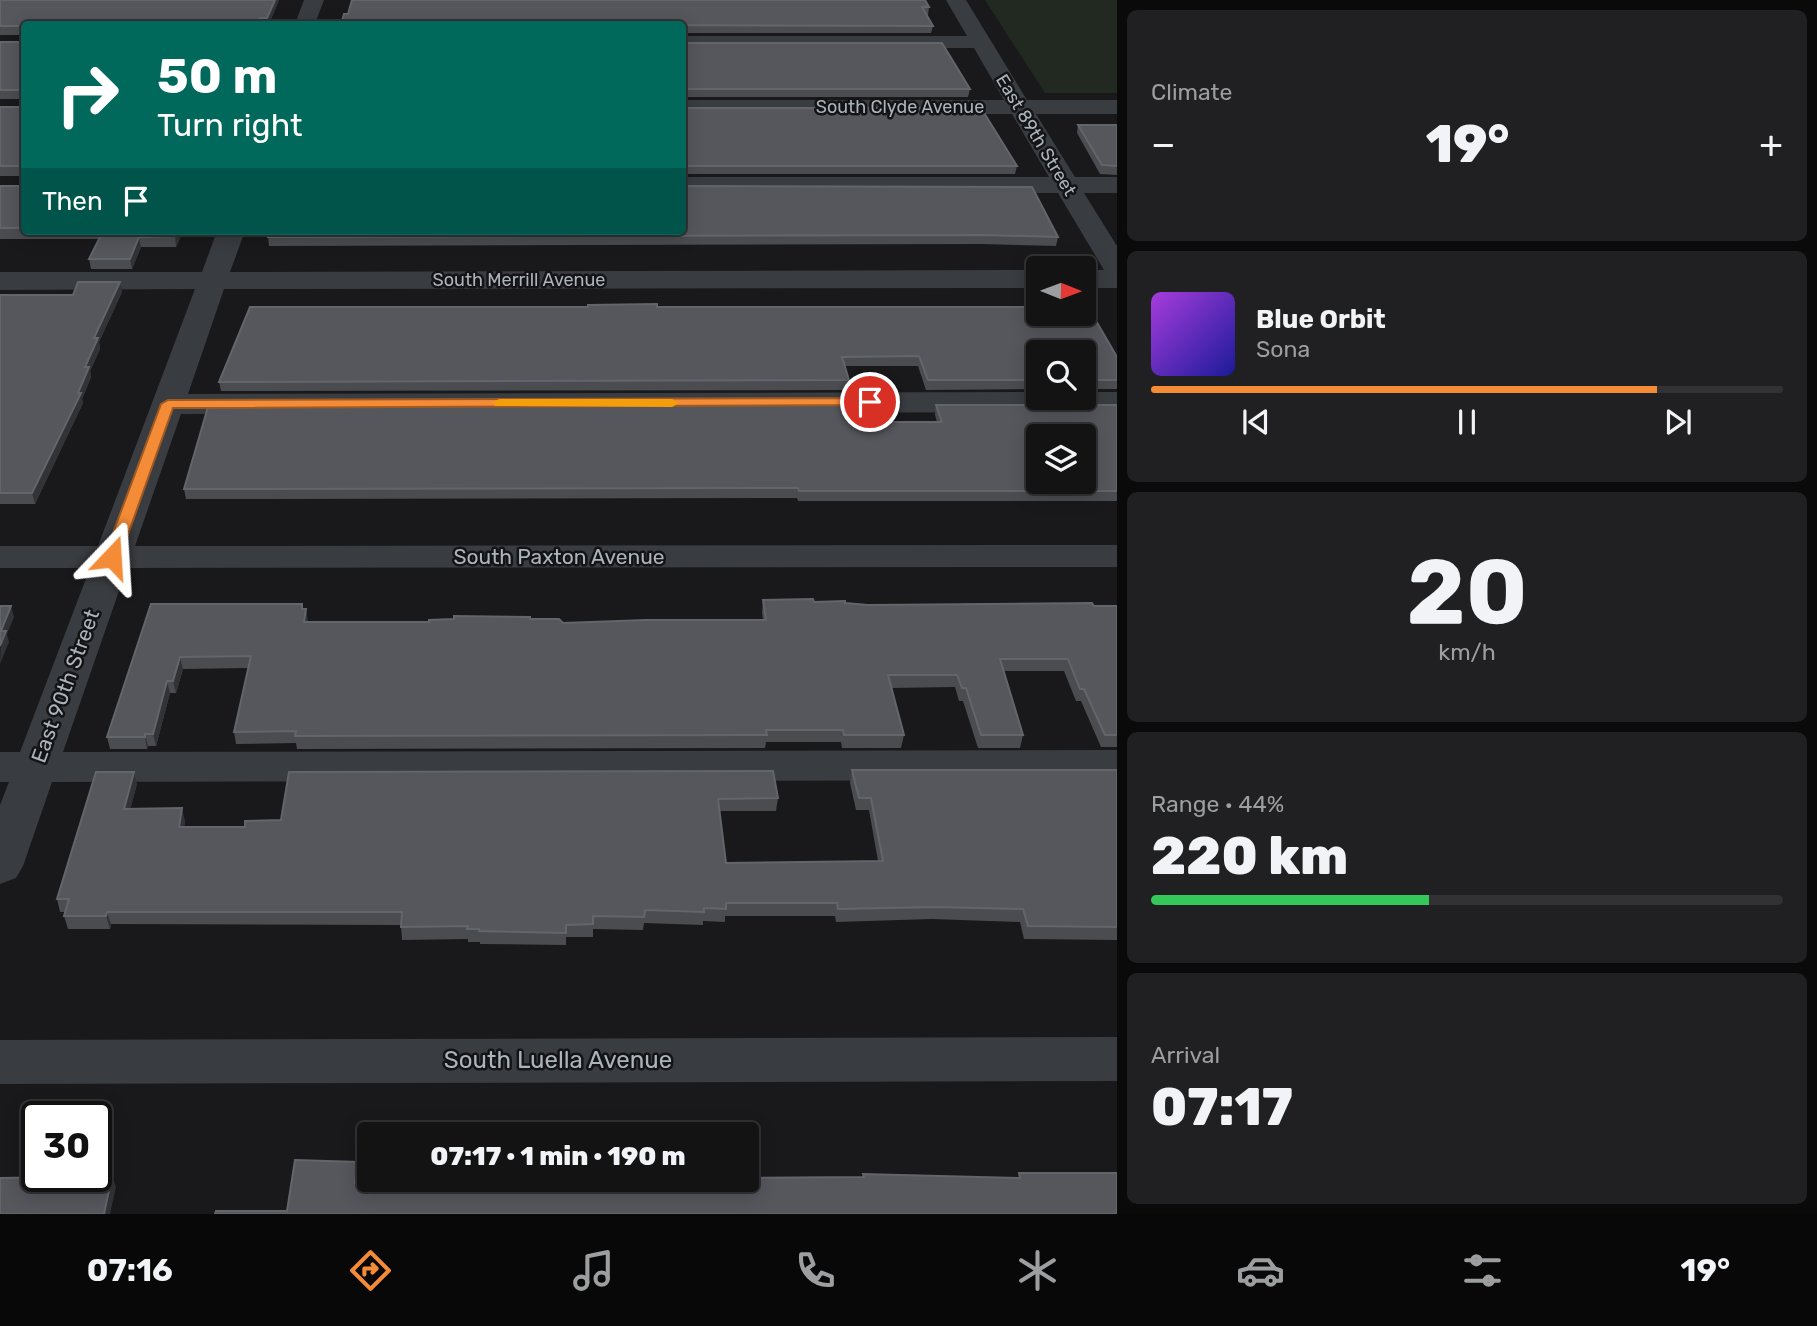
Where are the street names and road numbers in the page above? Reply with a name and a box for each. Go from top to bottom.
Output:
street label: East 89th Street [991,70,1081,200]
street label: South Clyde Avenue [816,96,984,118]
street label: South Merrill Avenue [433,269,605,291]
street label: South Paxton Avenue [453,544,665,569]
street label: East 90th Street [26,606,104,766]
street label: South Luella Avenue [444,1046,672,1074]

